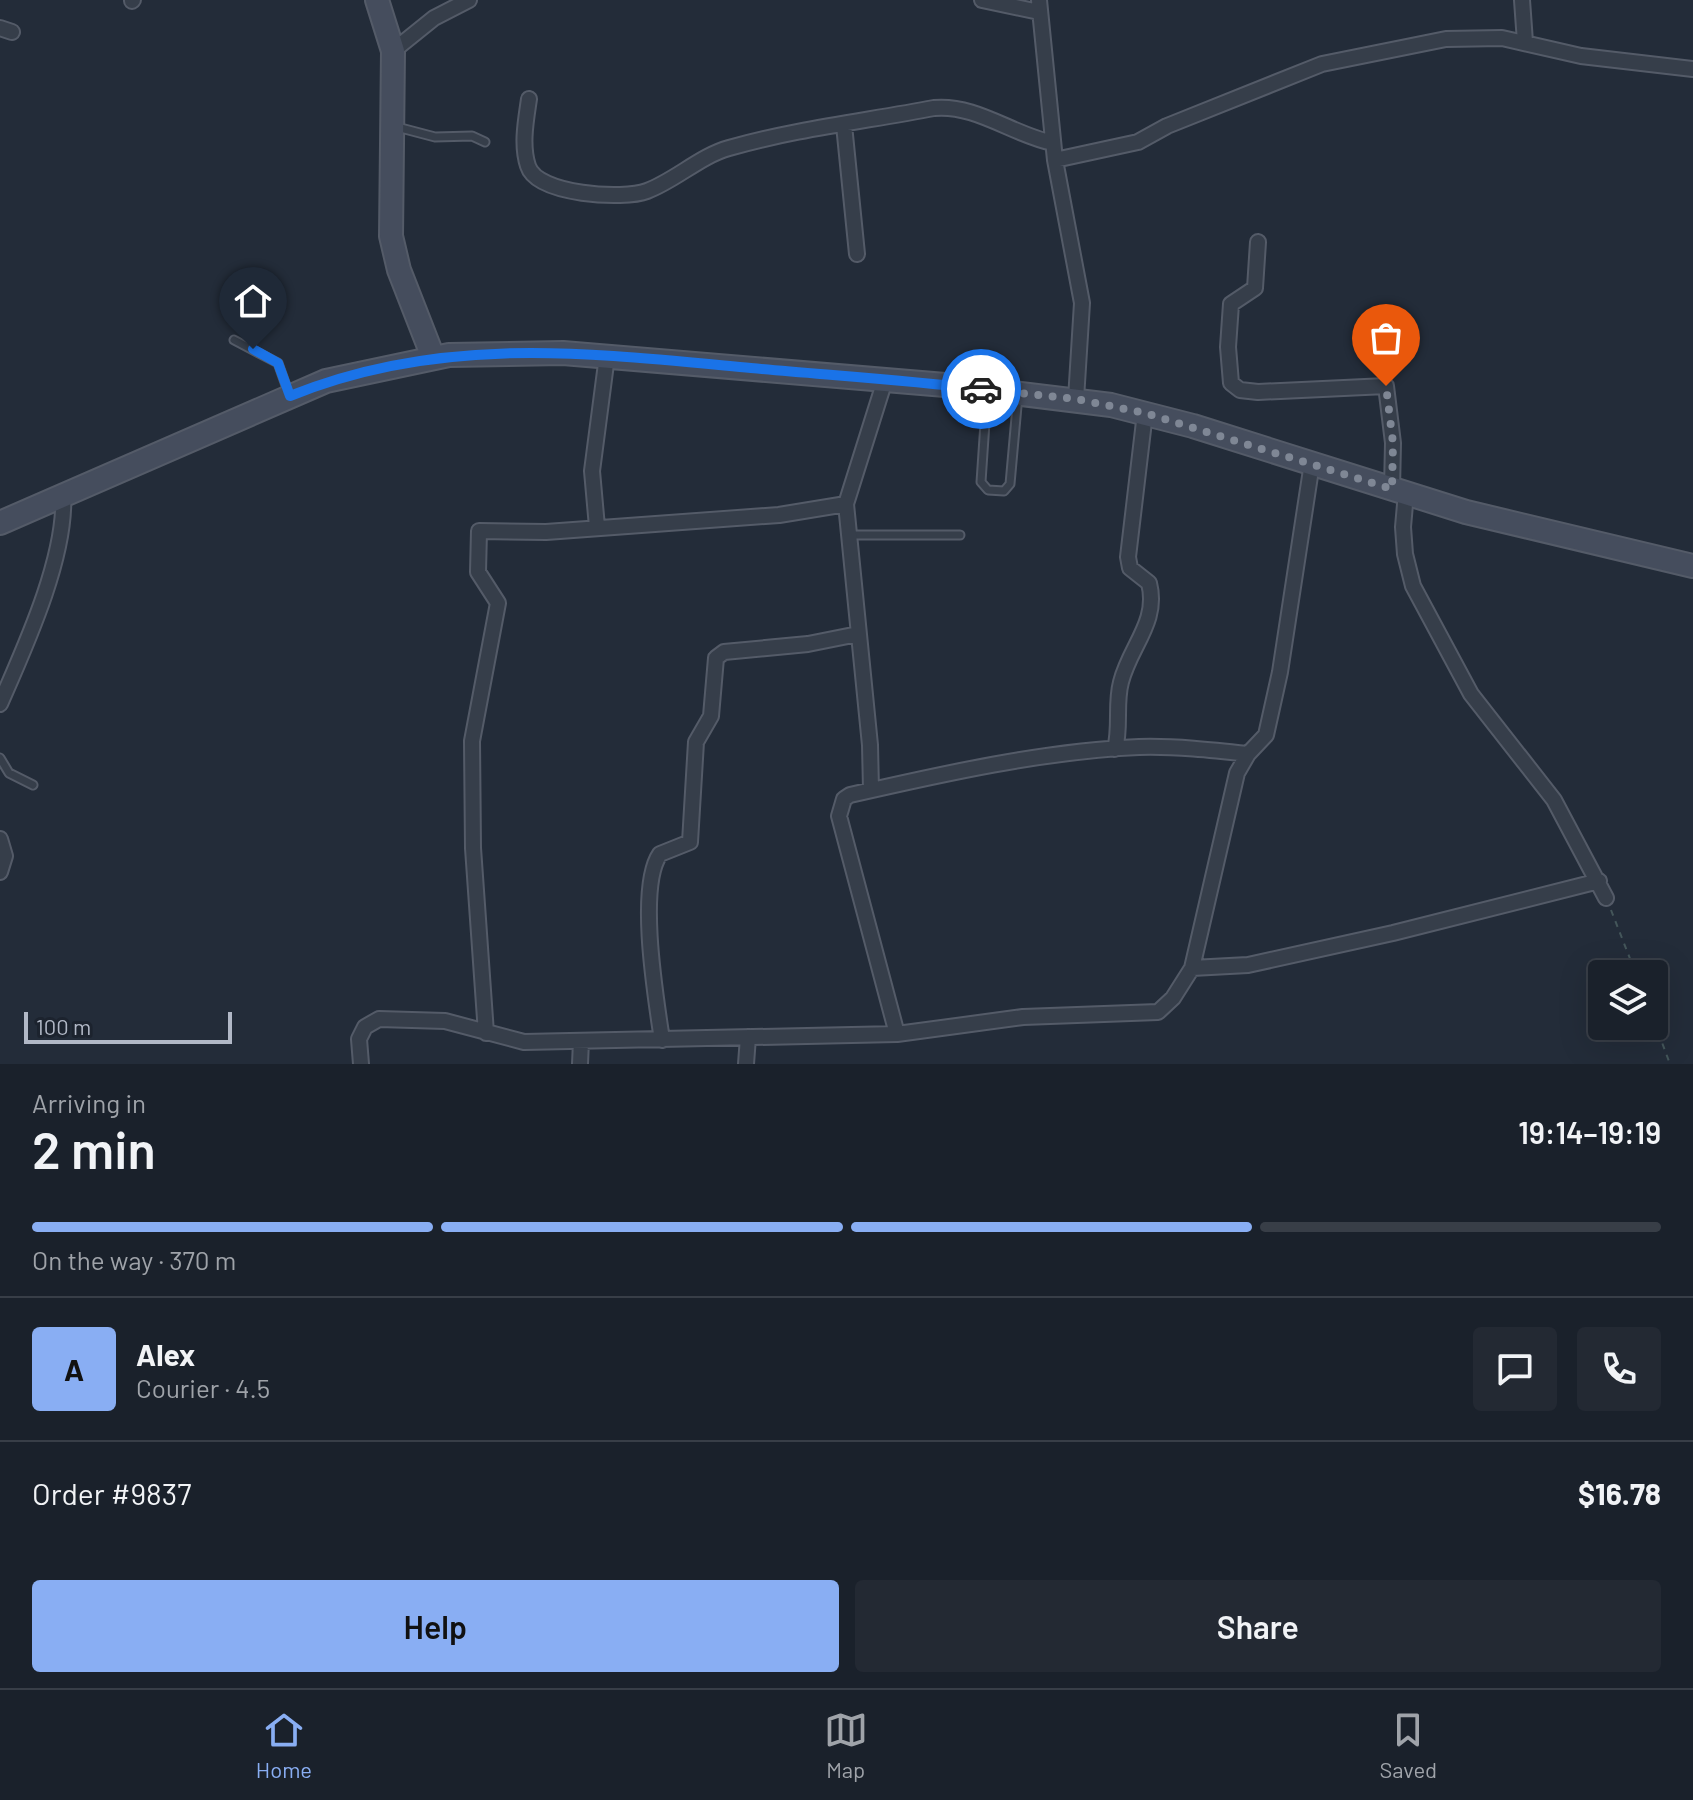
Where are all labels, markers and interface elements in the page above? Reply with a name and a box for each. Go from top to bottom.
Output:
pin [219,267,287,349]
icon: home [231,279,275,323]
pin [1352,304,1420,386]
icon: bag [1364,316,1408,360]
courier [941,349,1021,429]
icon: car [959,367,1003,411]
map controls [1588,960,1668,1040]
button: layers [1588,960,1668,1040]
scale bar [24,1008,232,1044]
text: 100 m [36,1013,91,1039]
text: Arriving in [32,1087,146,1118]
text: 19:14–19:19 [1518,1114,1661,1150]
text: 2 min [32,1117,156,1179]
text: On the way · 370 m [32,1244,236,1275]
button: chat [1473,1327,1557,1411]
button: phone [1577,1327,1661,1411]
text: Alex [136,1336,195,1372]
text: A [64,1351,84,1387]
text: Courier · 4.5 [136,1372,270,1403]
text: Order #9837 [32,1475,191,1511]
text: $16.78 [1578,1475,1661,1511]
button: Help [32,1580,839,1672]
button: Share [855,1580,1661,1672]
tab: Home [256,1708,312,1782]
tab: Map [824,1708,868,1782]
tab: Saved [1379,1708,1437,1782]

